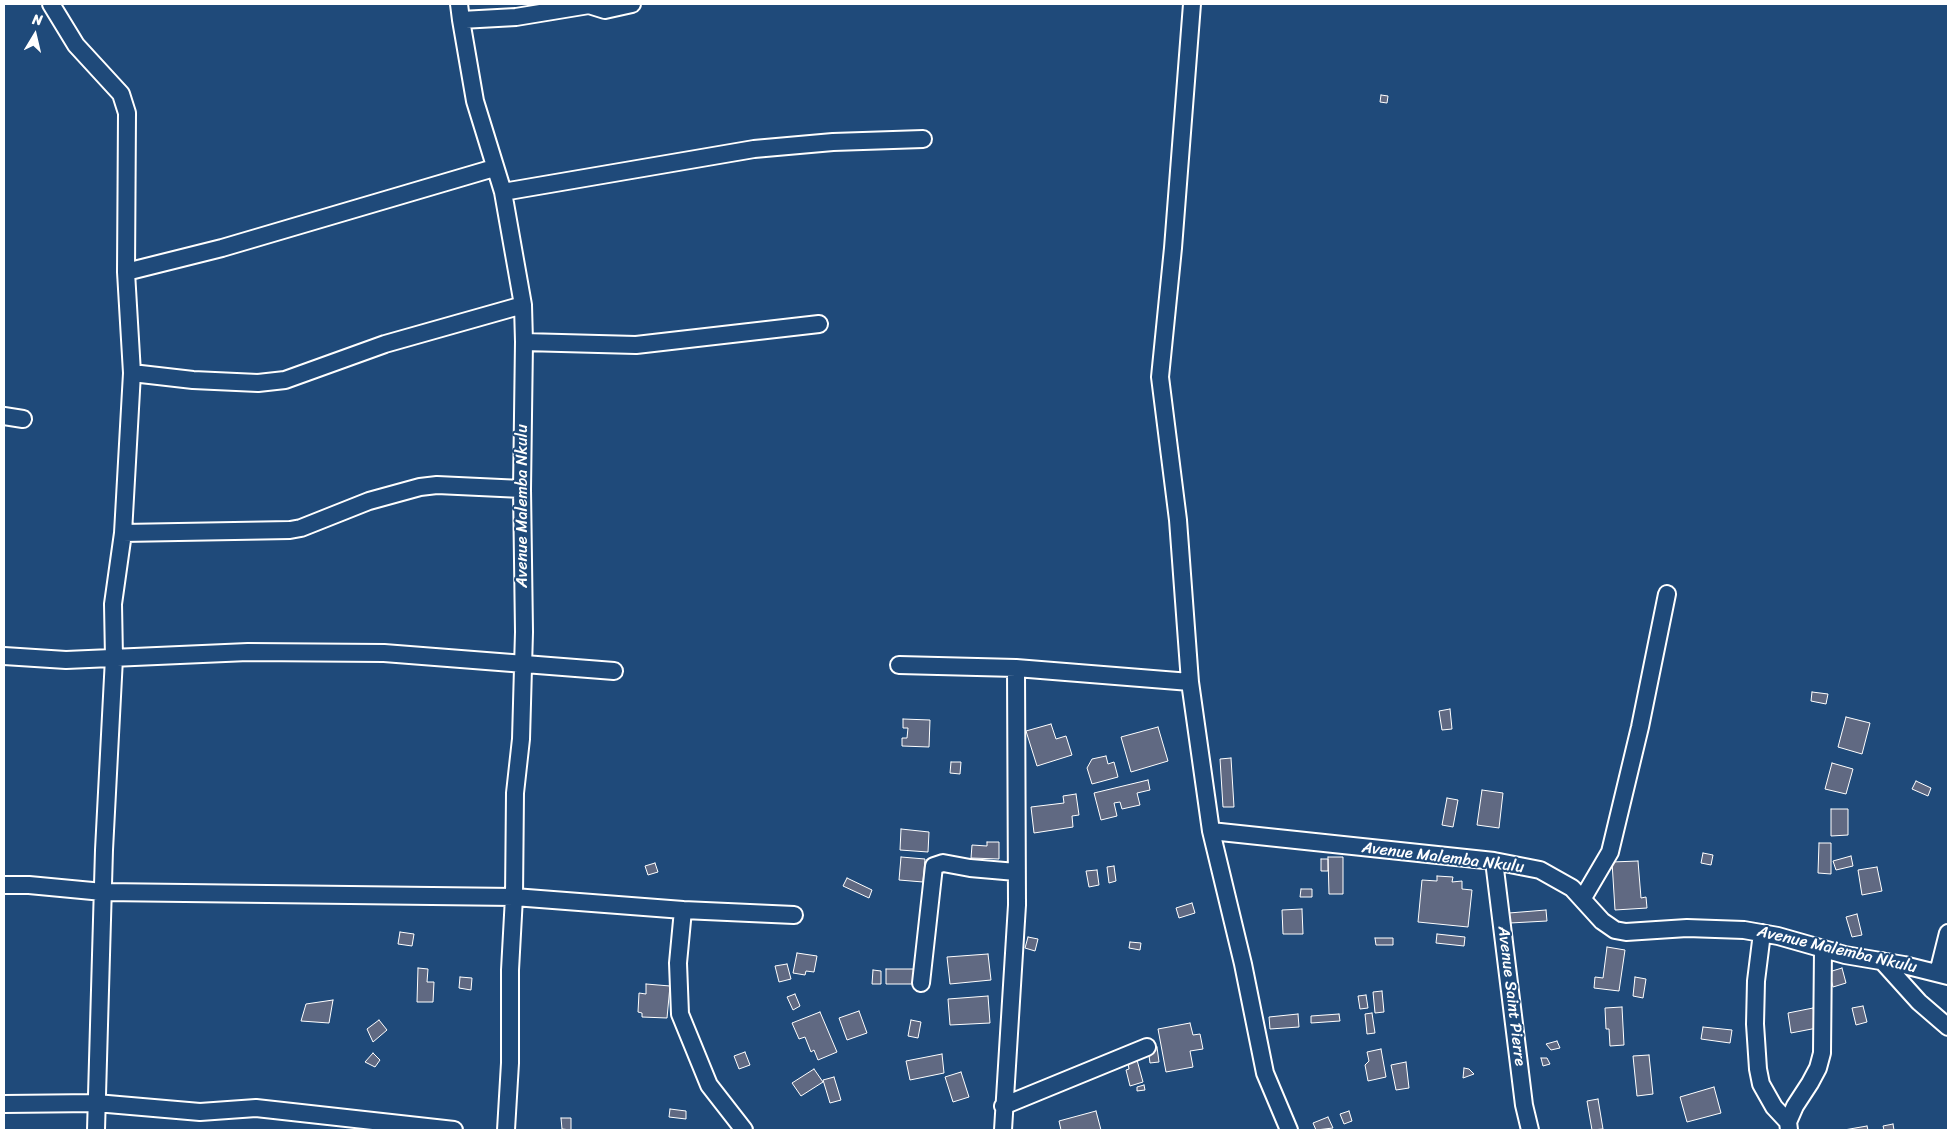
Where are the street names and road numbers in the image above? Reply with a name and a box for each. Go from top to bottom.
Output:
street label: Avenue Malemba Nkulu [513,424,533,588]
street label: Avenue Malemba Nkulu [1361,839,1525,877]
street label: Avenue Malemba Nkulu [1755,922,1919,978]
street label: Avenue Saint Pierre [1493,925,1529,1067]

